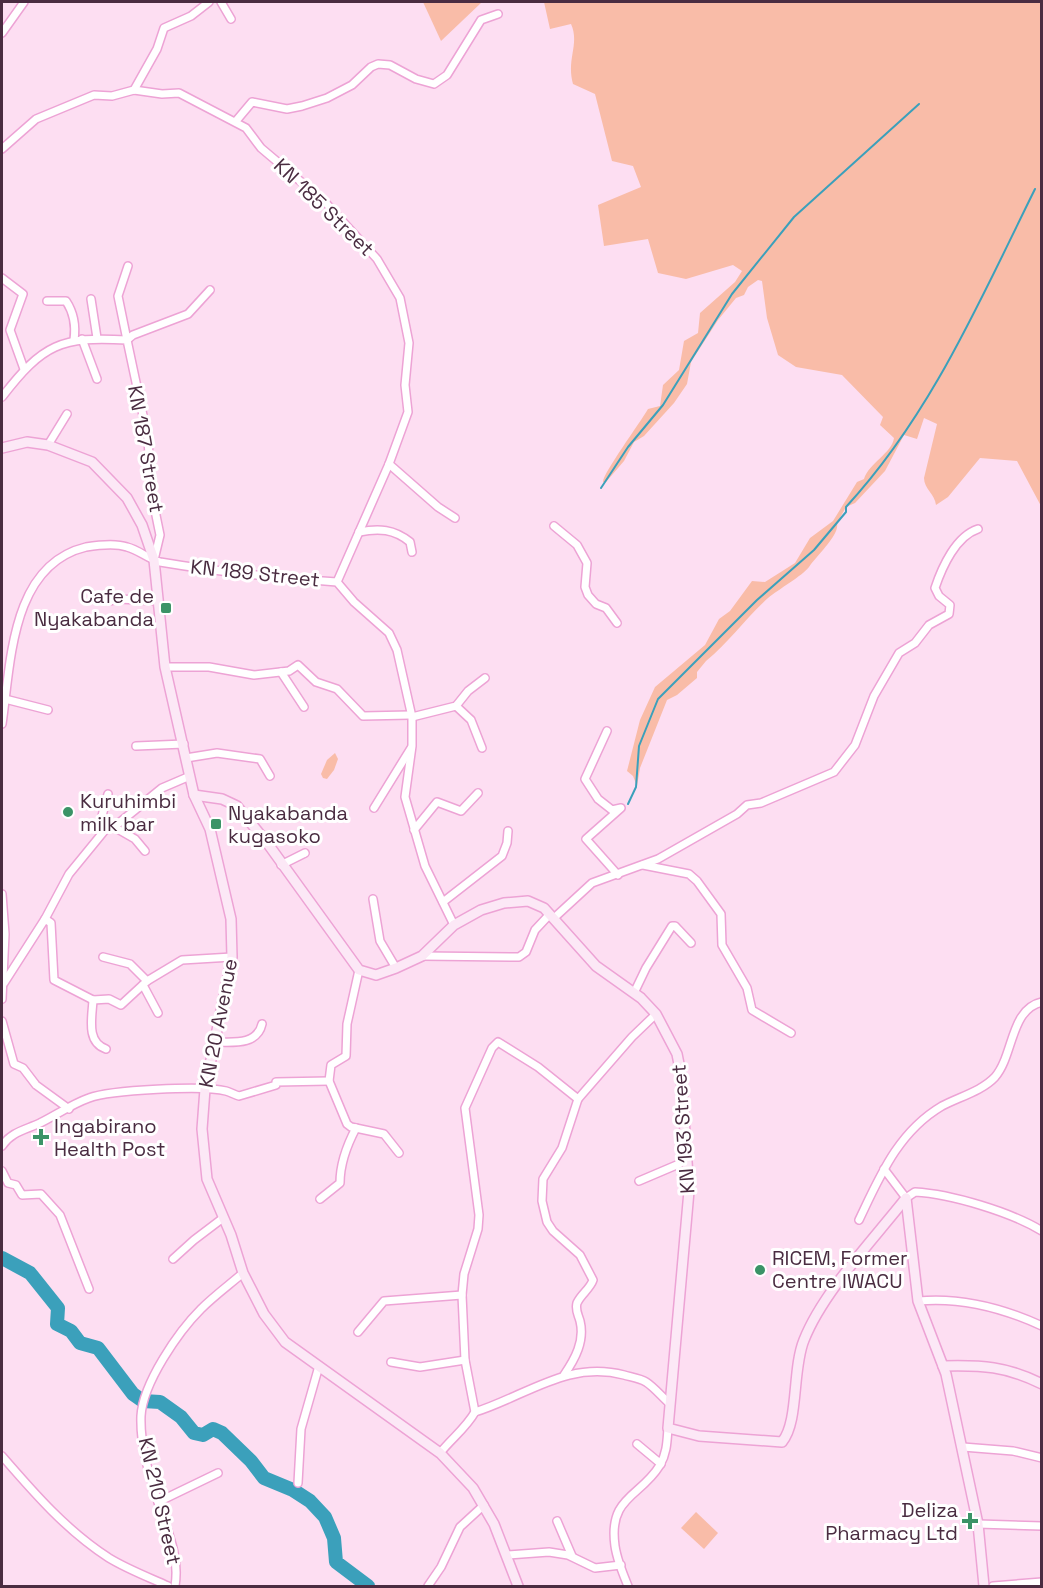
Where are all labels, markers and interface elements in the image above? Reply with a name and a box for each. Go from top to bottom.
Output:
street label: KN 185 Street [268,153,380,261]
street label: KN 187 Street [122,383,170,515]
street label: KN 189 Street [189,553,321,593]
place label: Cafe de Nyakabanda [34,583,154,632]
marker: Cafe de Nyakabanda [159,601,173,615]
place label: Kuruhimbi milk bar [80,788,176,837]
place label: Nyakabanda kugasoko [228,800,348,849]
marker: Kuruhimbi milk bar [61,805,75,819]
marker: Nyakabanda kugasoko [209,817,223,831]
street label: KN 20 Avenue [193,956,243,1090]
street label: KN 193 Street [666,1063,700,1195]
place label: Ingabirano Health Post [54,1113,166,1162]
marker: Ingabirano Health Post [32,1128,50,1146]
place label: RICEM, Former Centre IWACU [772,1245,908,1294]
marker: RICEM, Former Centre IWACU [753,1263,767,1277]
street label: KN 210 Street [133,1435,187,1567]
place label: Deliza Pharmacy Ltd [825,1497,958,1546]
marker: Deliza Pharmacy Ltd [963,1514,977,1528]

